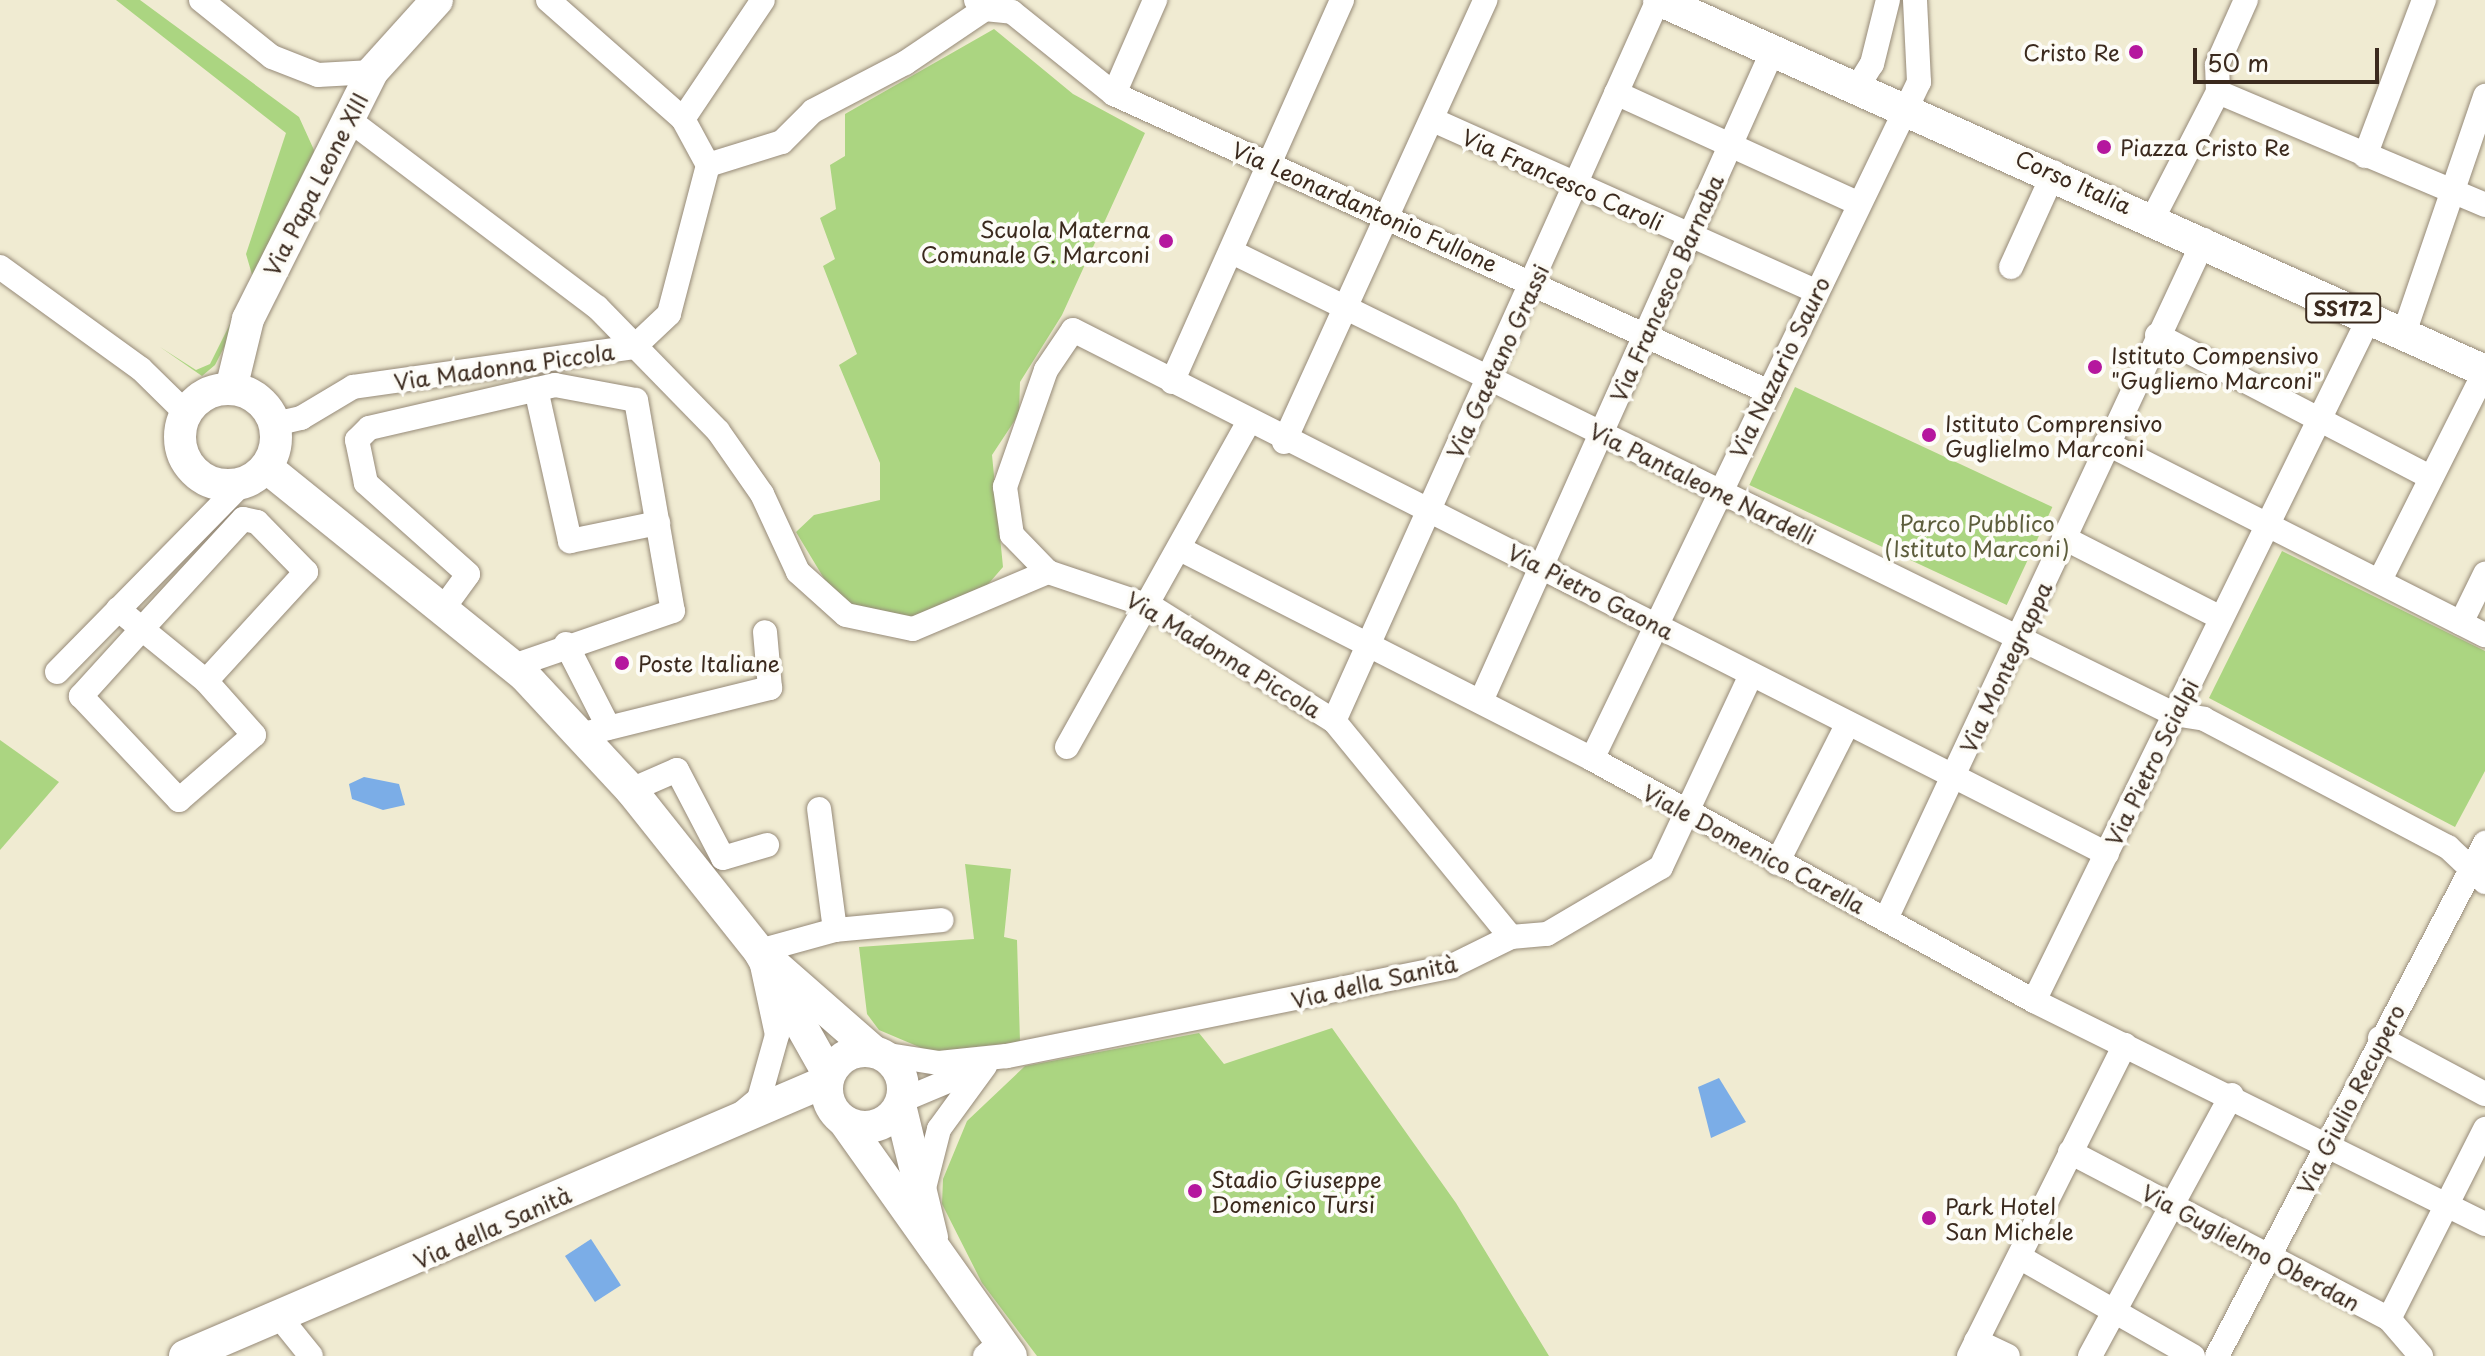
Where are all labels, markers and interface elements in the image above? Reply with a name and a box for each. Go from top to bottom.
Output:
scale bar [2197,32,2383,82]
place label: Cristo Re [2022,39,2120,65]
marker: Cristo Re [2127,43,2145,61]
text: 50 m [2207,44,2269,80]
street label: Via Papa Leone XIII [257,88,373,280]
street label: Via Francesco Caroli [1459,123,1667,235]
place label: Piazza Cristo Re [2120,134,2292,160]
street label: Via Leonardantonio Fullone [1228,135,1502,277]
marker: Piazza Cristo Re [2095,138,2113,156]
street label: Corso Italia [2013,144,2135,218]
street label: Via Francesco Barnaba [1604,170,1728,406]
place label: Scuola Materna Comunale G. Marconi [917,215,1150,266]
marker: Scuola Materna Comunale G. Marconi [1157,232,1175,250]
street label: Via Gaetano Grassi [1441,260,1553,462]
street label: Via Nazario Sauro [1724,273,1834,461]
road number: SS172 [2305,292,2381,324]
street label: Via Madonna Piccola [393,338,615,394]
place label: Istituto Compensivo "Gugliemo Marconi" [2111,341,2323,392]
marker: Istituto Compensivo "Gugliemo Marconi" [2086,358,2104,376]
place label: Istituto Comprensivo Guglielmo Marconi [1945,409,2164,460]
street label: Via Pantaleone Nardelli [1586,417,1820,549]
marker: Istituto Comprensivo Guglielmo Marconi [1920,426,1938,444]
park label: Parco Pubblico (Istituto Marconi) [1883,509,2071,560]
street label: Via Pietro Gaona [1504,538,1678,644]
street label: Via Montegrappa [1954,578,2056,756]
street label: Via Madonna Piccola [1123,586,1325,722]
place label: Poste Italiane [638,650,780,676]
marker: Poste Italiane [613,654,631,672]
street label: Via Pietro Scialpi [2099,675,2203,849]
street label: Viale Domenico Carella [1638,778,1870,918]
street label: Via della Sanità [1288,949,1460,1013]
street label: Via Giulio Recupero [2291,999,2409,1199]
place label: Stadio Giuseppe Domenico Tursi [1211,1165,1382,1216]
street label: Via Guglielmo Oberdan [2137,1178,2365,1316]
street label: Via della Sanità [409,1180,575,1274]
marker: Stadio Giuseppe Domenico Tursi [1186,1182,1204,1200]
place label: Park Hotel San Michele [1945,1192,2072,1244]
marker: Park Hotel San Michele [1920,1209,1938,1227]

